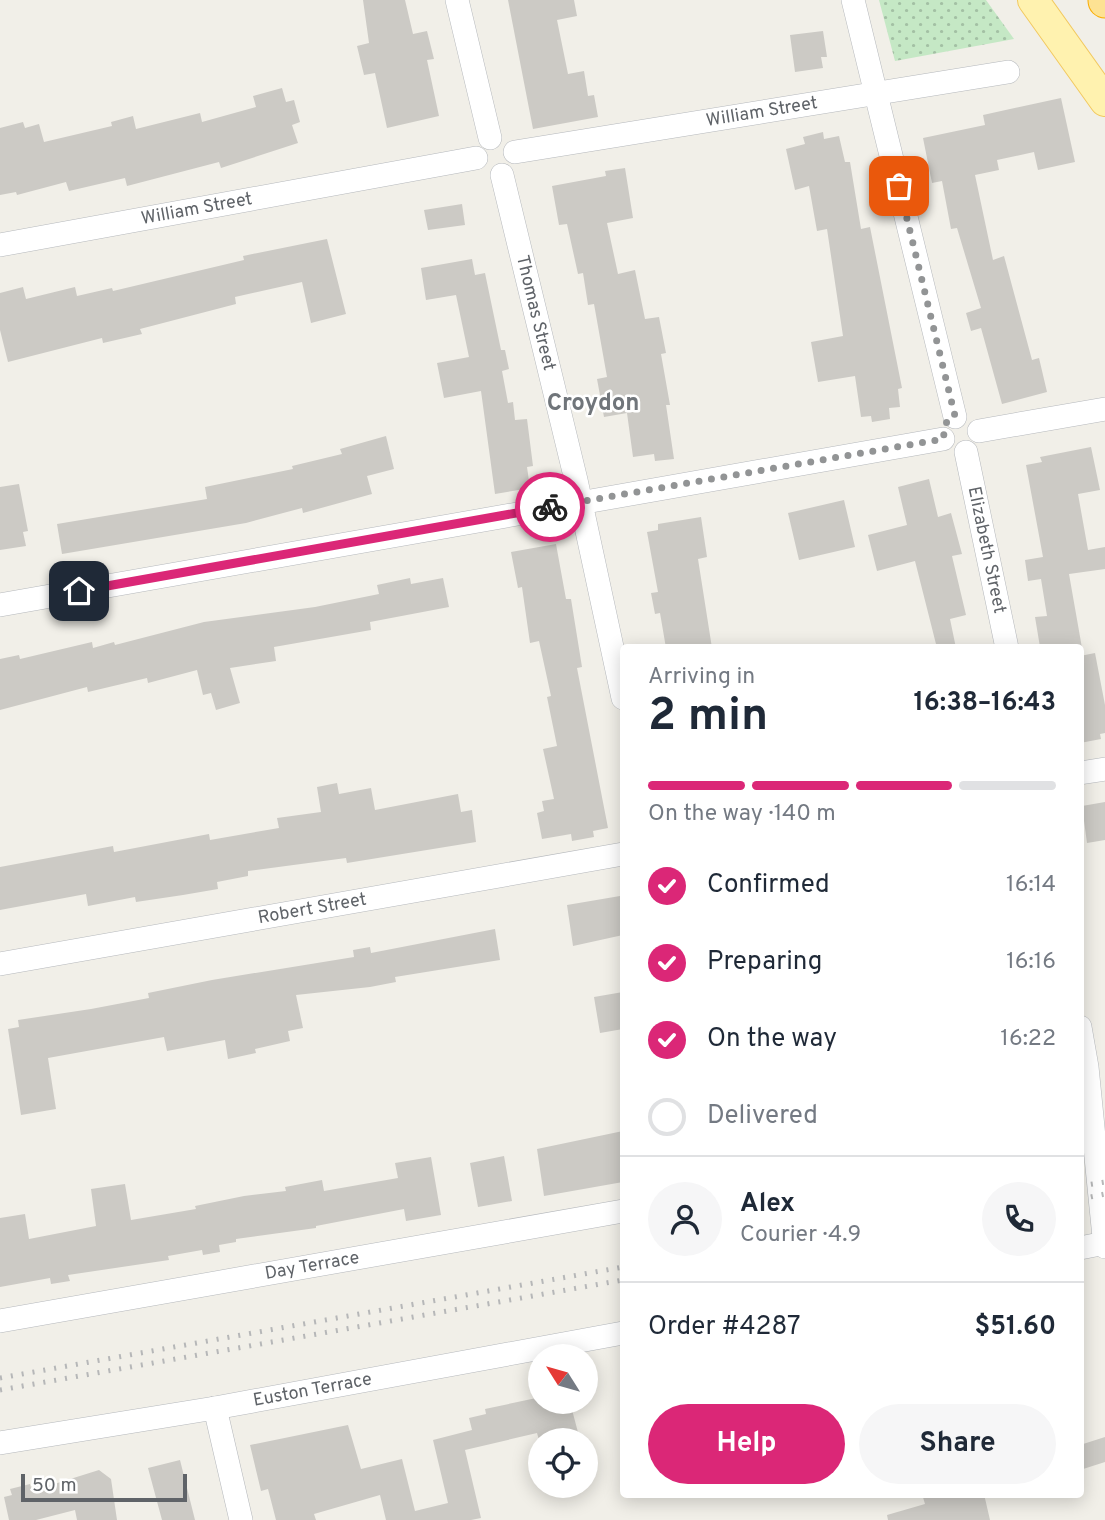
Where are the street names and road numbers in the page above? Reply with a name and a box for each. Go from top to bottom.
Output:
street label: William Street [704,92,819,132]
street label: William Street [139,188,254,230]
street label: Thomas Street [510,253,561,373]
street label: Elizabeth Street [962,484,1011,615]
street label: Robert Street [256,888,368,930]
street label: Day Terrace [263,1246,361,1285]
street label: Euston Terrace [251,1368,374,1412]

